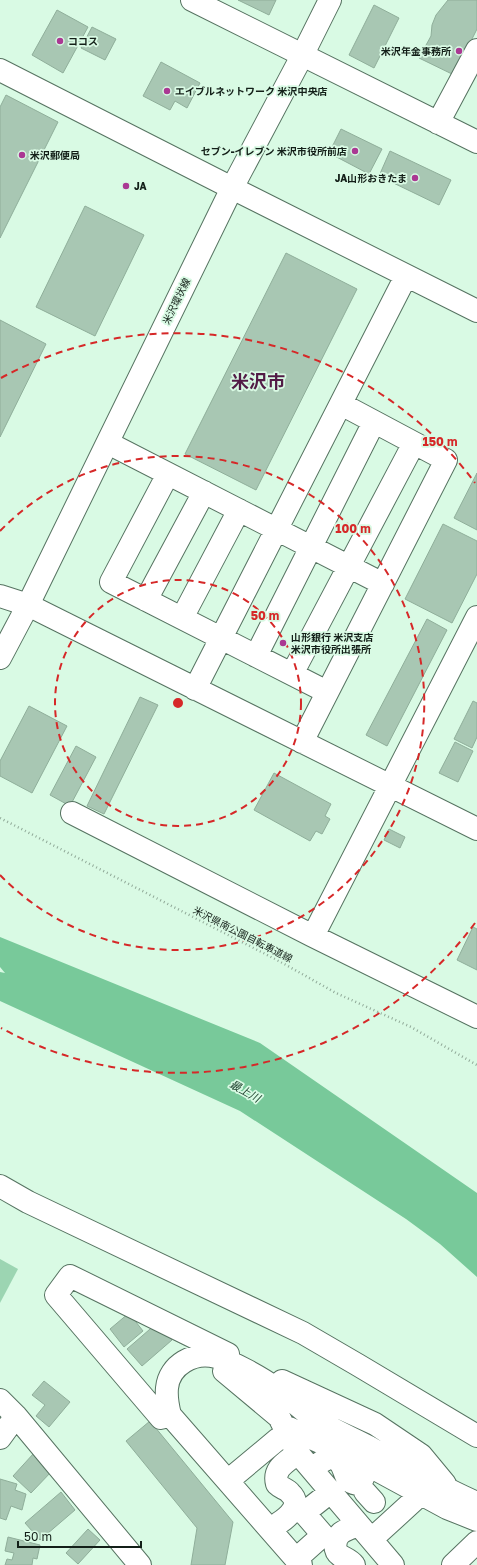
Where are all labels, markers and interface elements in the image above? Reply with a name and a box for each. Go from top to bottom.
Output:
place label: ココス [68,35,98,47]
marker: ココス [55,36,65,46]
place label: 米沢年金事務所 [381,45,451,57]
marker: 米沢年金事務所 [454,46,464,56]
place label: エイブルネットワーク 米沢中央店 [175,85,328,97]
marker: エイブルネットワーク 米沢中央店 [162,86,172,96]
place label: セブン-イレブン 米沢市役所前店 [201,145,347,157]
marker: セブン-イレブン 米沢市役所前店 [350,146,360,156]
place label: 米沢郵便局 [30,149,80,161]
marker: 米沢郵便局 [17,150,27,160]
place label: JA山形おきたま [335,172,407,184]
marker: JA山形おきたま [410,173,420,183]
place label: JA [134,180,147,192]
marker: JA [121,181,131,191]
street label: 米沢環状線 [160,276,192,326]
district label: 米沢市 [231,370,285,392]
text: 150 m [423,434,457,449]
text: 100 m [335,521,371,536]
text: 50 m [251,608,279,623]
place label: 山形銀行 米沢支店 米沢市役所出張所 [291,631,374,655]
marker: 山形銀行 米沢支店 米沢市役所出張所 [278,638,288,648]
centre of rings [171,696,185,710]
street label: 米沢県南公園自転車道線 [191,904,295,964]
water label: 最上川 [228,1077,264,1105]
scale bar [18,1523,141,1549]
text: 50 m [24,1529,52,1544]

